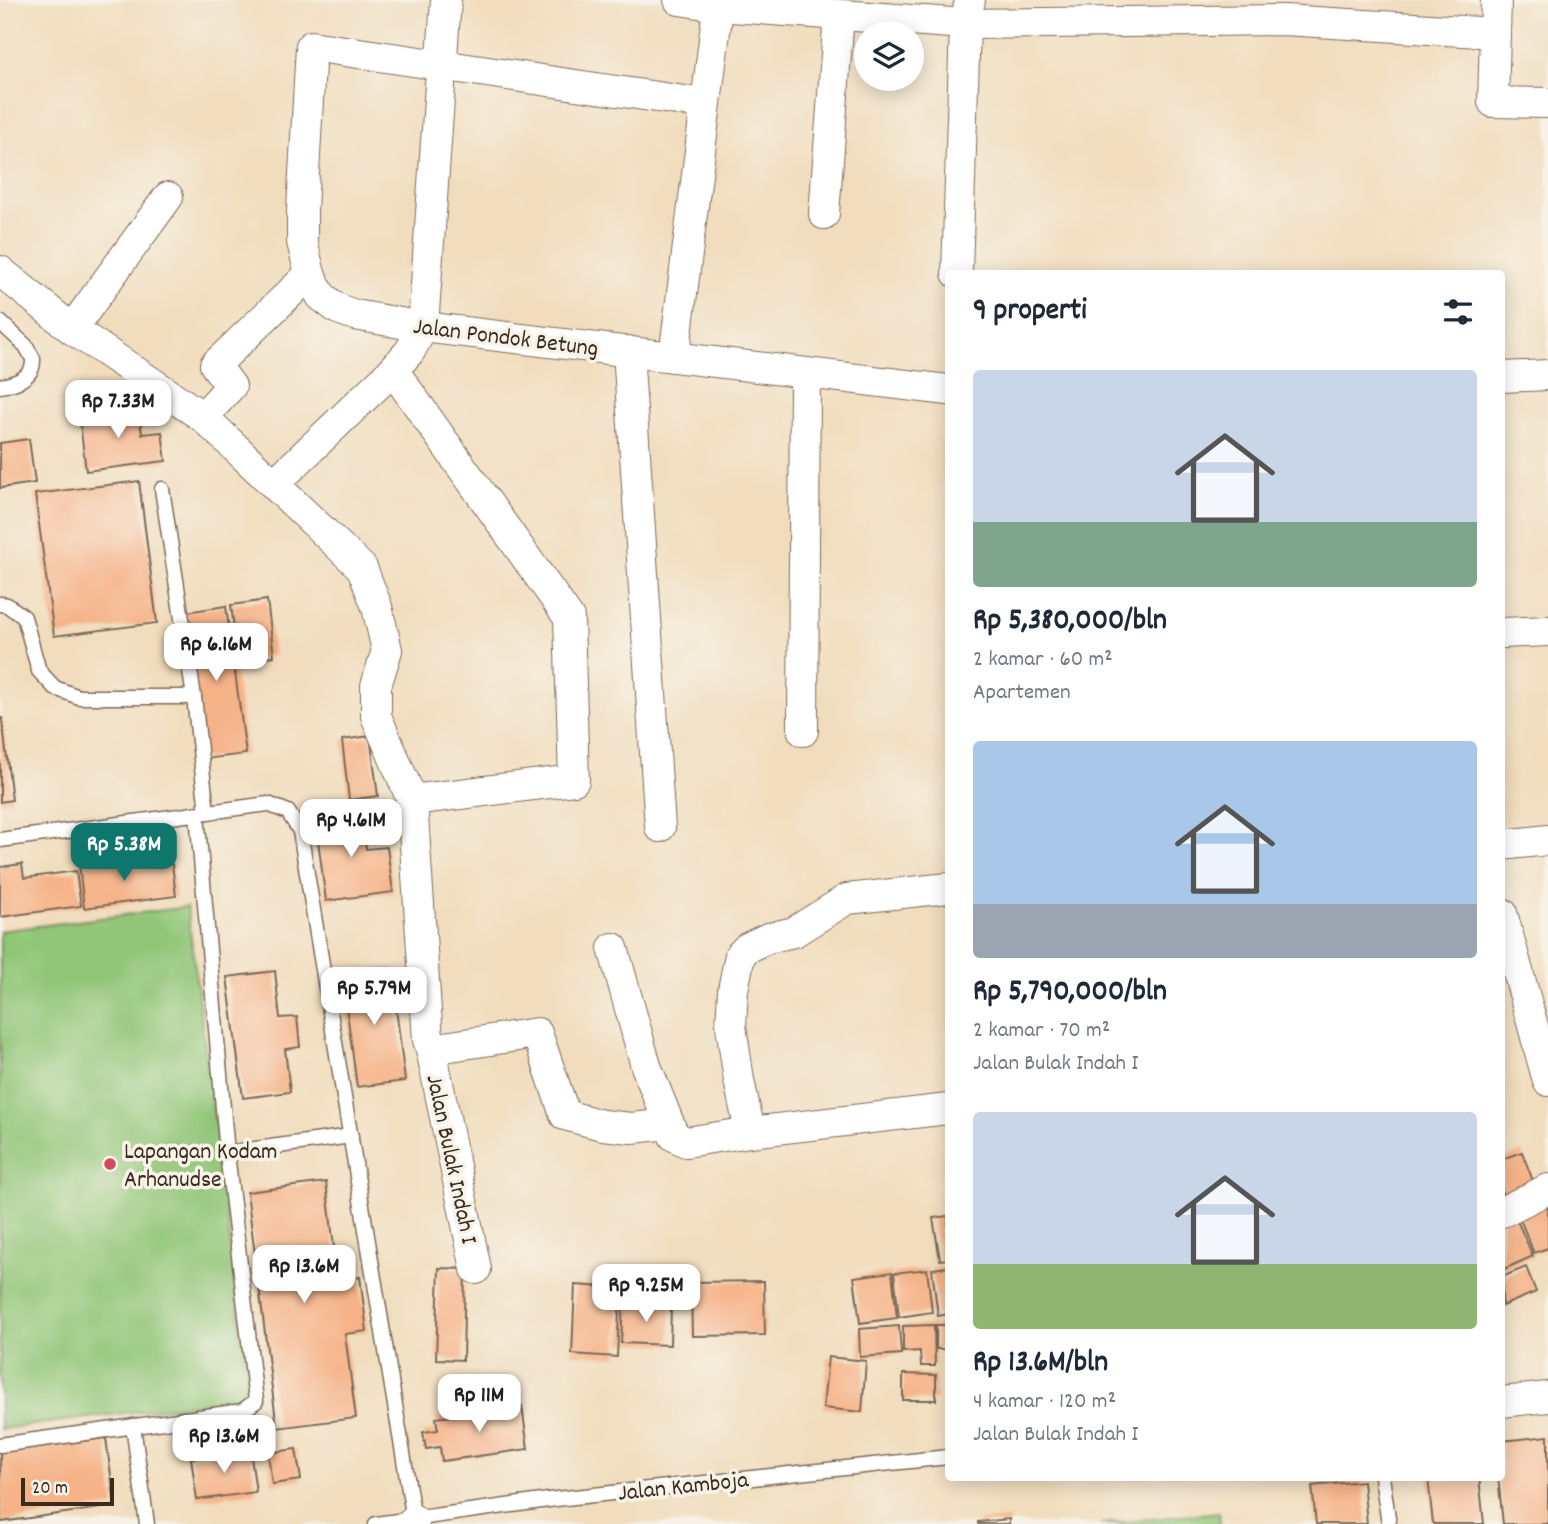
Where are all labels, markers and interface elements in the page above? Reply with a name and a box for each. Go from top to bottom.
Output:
map controls [854,21,924,91]
button: layers [854,21,924,91]
text: 9 properti [973,291,1087,334]
icon: filters [1439,293,1477,331]
street label: Jalan Pondok Betung [411,311,600,367]
pin: Rp 7.33M [46,380,190,440]
text: Rp 7.33M [81,386,155,419]
icon: home [1162,415,1288,541]
text: Rp 5,380,000/bln [973,601,1167,644]
pin: Rp 6.16M [144,624,288,683]
text: Rp 6.16M [180,629,252,662]
text: 2 kamar · 60 m² [973,644,1113,677]
text: Apartemen [973,677,1071,710]
icon: home [1162,786,1288,912]
pin: Rp 4.61M [279,800,423,859]
text: Rp 4.61M [316,805,386,838]
pin: Rp 5.38M [52,824,196,883]
text: Rp 5.38M [87,829,161,862]
pin: Rp 5.79M [302,968,446,1027]
text: Rp 5,790,000/bln [973,972,1167,1015]
text: Rp 5.79M [337,973,411,1006]
text: 2 kamar · 70 m² [973,1015,1110,1048]
text: Jalan Bulak Indah I [973,1048,1138,1081]
street label: Jalan Bulak Indah I [415,1072,485,1248]
place label: Lapangan Kodam Arhanudse [124,1136,278,1198]
marker: Lapangan Kodam Arhanudse [102,1156,118,1172]
icon: home [1162,1157,1288,1283]
pin: Rp 13.6M [232,1246,376,1305]
text: Rp 13.6M [269,1251,339,1284]
pin: Rp 9.25M [574,1264,718,1324]
text: Rp 9.25M [608,1270,684,1303]
text: Rp 13.6M/bln [973,1343,1108,1386]
pin: Rp 11M [422,1374,536,1434]
text: Rp 11M [454,1380,504,1413]
text: 4 kamar · 120 m² [973,1386,1116,1419]
pin: Rp 13.6M [152,1416,296,1475]
text: Jalan Bulak Indah I [973,1419,1138,1452]
text: Rp 13.6M [189,1421,259,1454]
street label: Jalan Kamboja [616,1464,751,1512]
scale bar [21,1475,114,1507]
text: 20 m [32,1476,68,1503]

